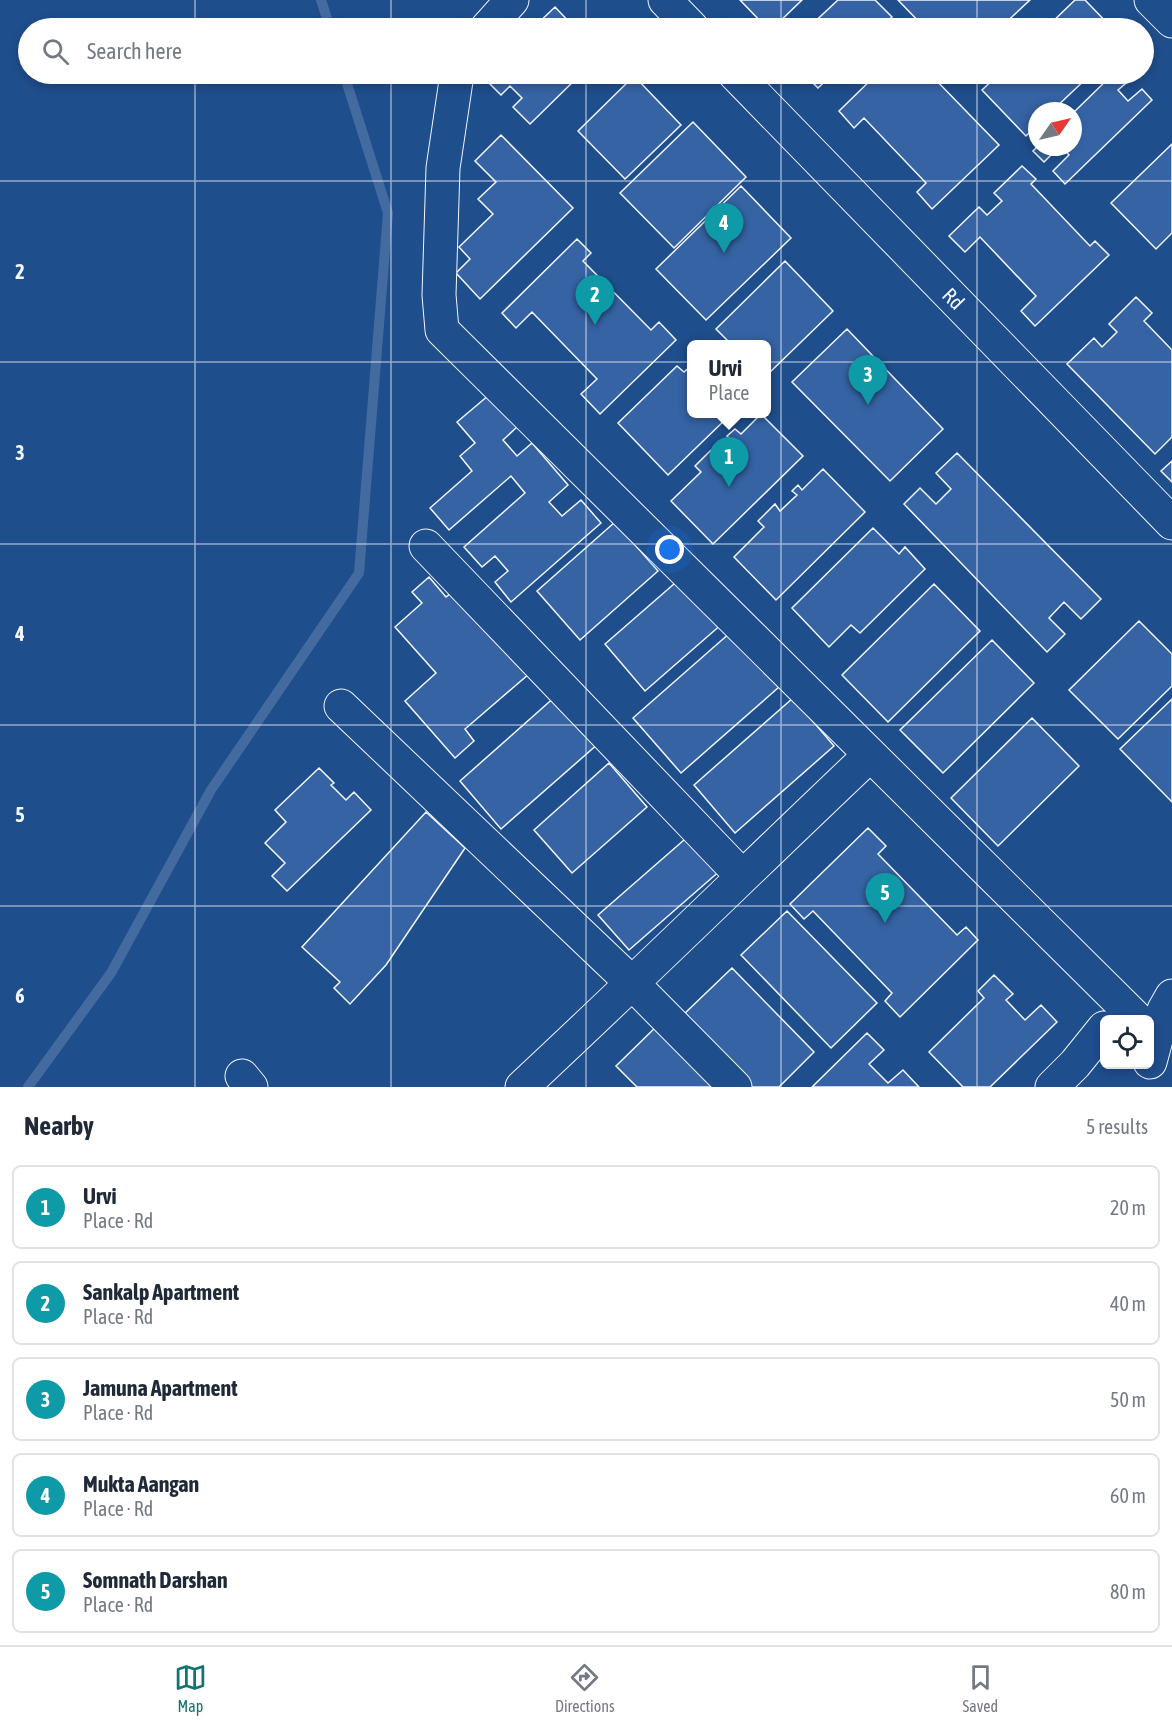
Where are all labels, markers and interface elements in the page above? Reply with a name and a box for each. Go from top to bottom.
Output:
search box [18,18,1154,84]
icon: search [39,35,72,68]
text: Search here [87,38,182,64]
north arrow [1028,102,1082,156]
pin: 4 [704,204,744,253]
text: 2 [15,260,25,283]
pin: 2 [576,276,614,325]
street label: Rd [938,283,969,314]
popup [687,340,771,418]
text: Urvi [709,355,742,381]
pin: 3 [848,356,888,405]
text: Place [709,381,749,404]
pin: 1 [710,438,748,487]
text: 3 [15,441,25,464]
your location [655,535,684,564]
text: 4 [14,622,25,645]
text: 5 [15,803,25,826]
pin: 5 [866,874,904,923]
text: 6 [15,984,25,1007]
map controls [1100,1015,1154,1069]
button: locate [1100,1015,1154,1069]
text: Nearby [24,1111,94,1141]
text: 5 results [1086,1115,1148,1138]
text: Urvi [83,1183,117,1209]
text: 1 [41,1196,50,1219]
text: 20 m [1110,1196,1146,1219]
text: Place · Rd [83,1209,153,1232]
text: Sankalp Apartment [83,1279,239,1305]
text: 2 [41,1292,50,1315]
text: 40 m [1110,1292,1146,1315]
text: Place · Rd [83,1305,153,1328]
text: Jamuna Apartment [83,1375,238,1401]
text: 3 [41,1388,50,1411]
text: 50 m [1110,1388,1146,1411]
text: Place · Rd [83,1401,153,1424]
text: Mukta Aangan [83,1471,199,1497]
text: 4 [41,1484,50,1507]
text: 60 m [1110,1484,1146,1507]
text: Place · Rd [83,1497,153,1520]
text: Somnath Darshan [83,1567,228,1593]
text: 5 [41,1580,50,1603]
text: 80 m [1110,1580,1146,1603]
text: Place · Rd [83,1593,153,1616]
tab: Map [174,1661,207,1715]
tab: Directions [555,1661,615,1715]
tab: Saved [963,1661,998,1715]

